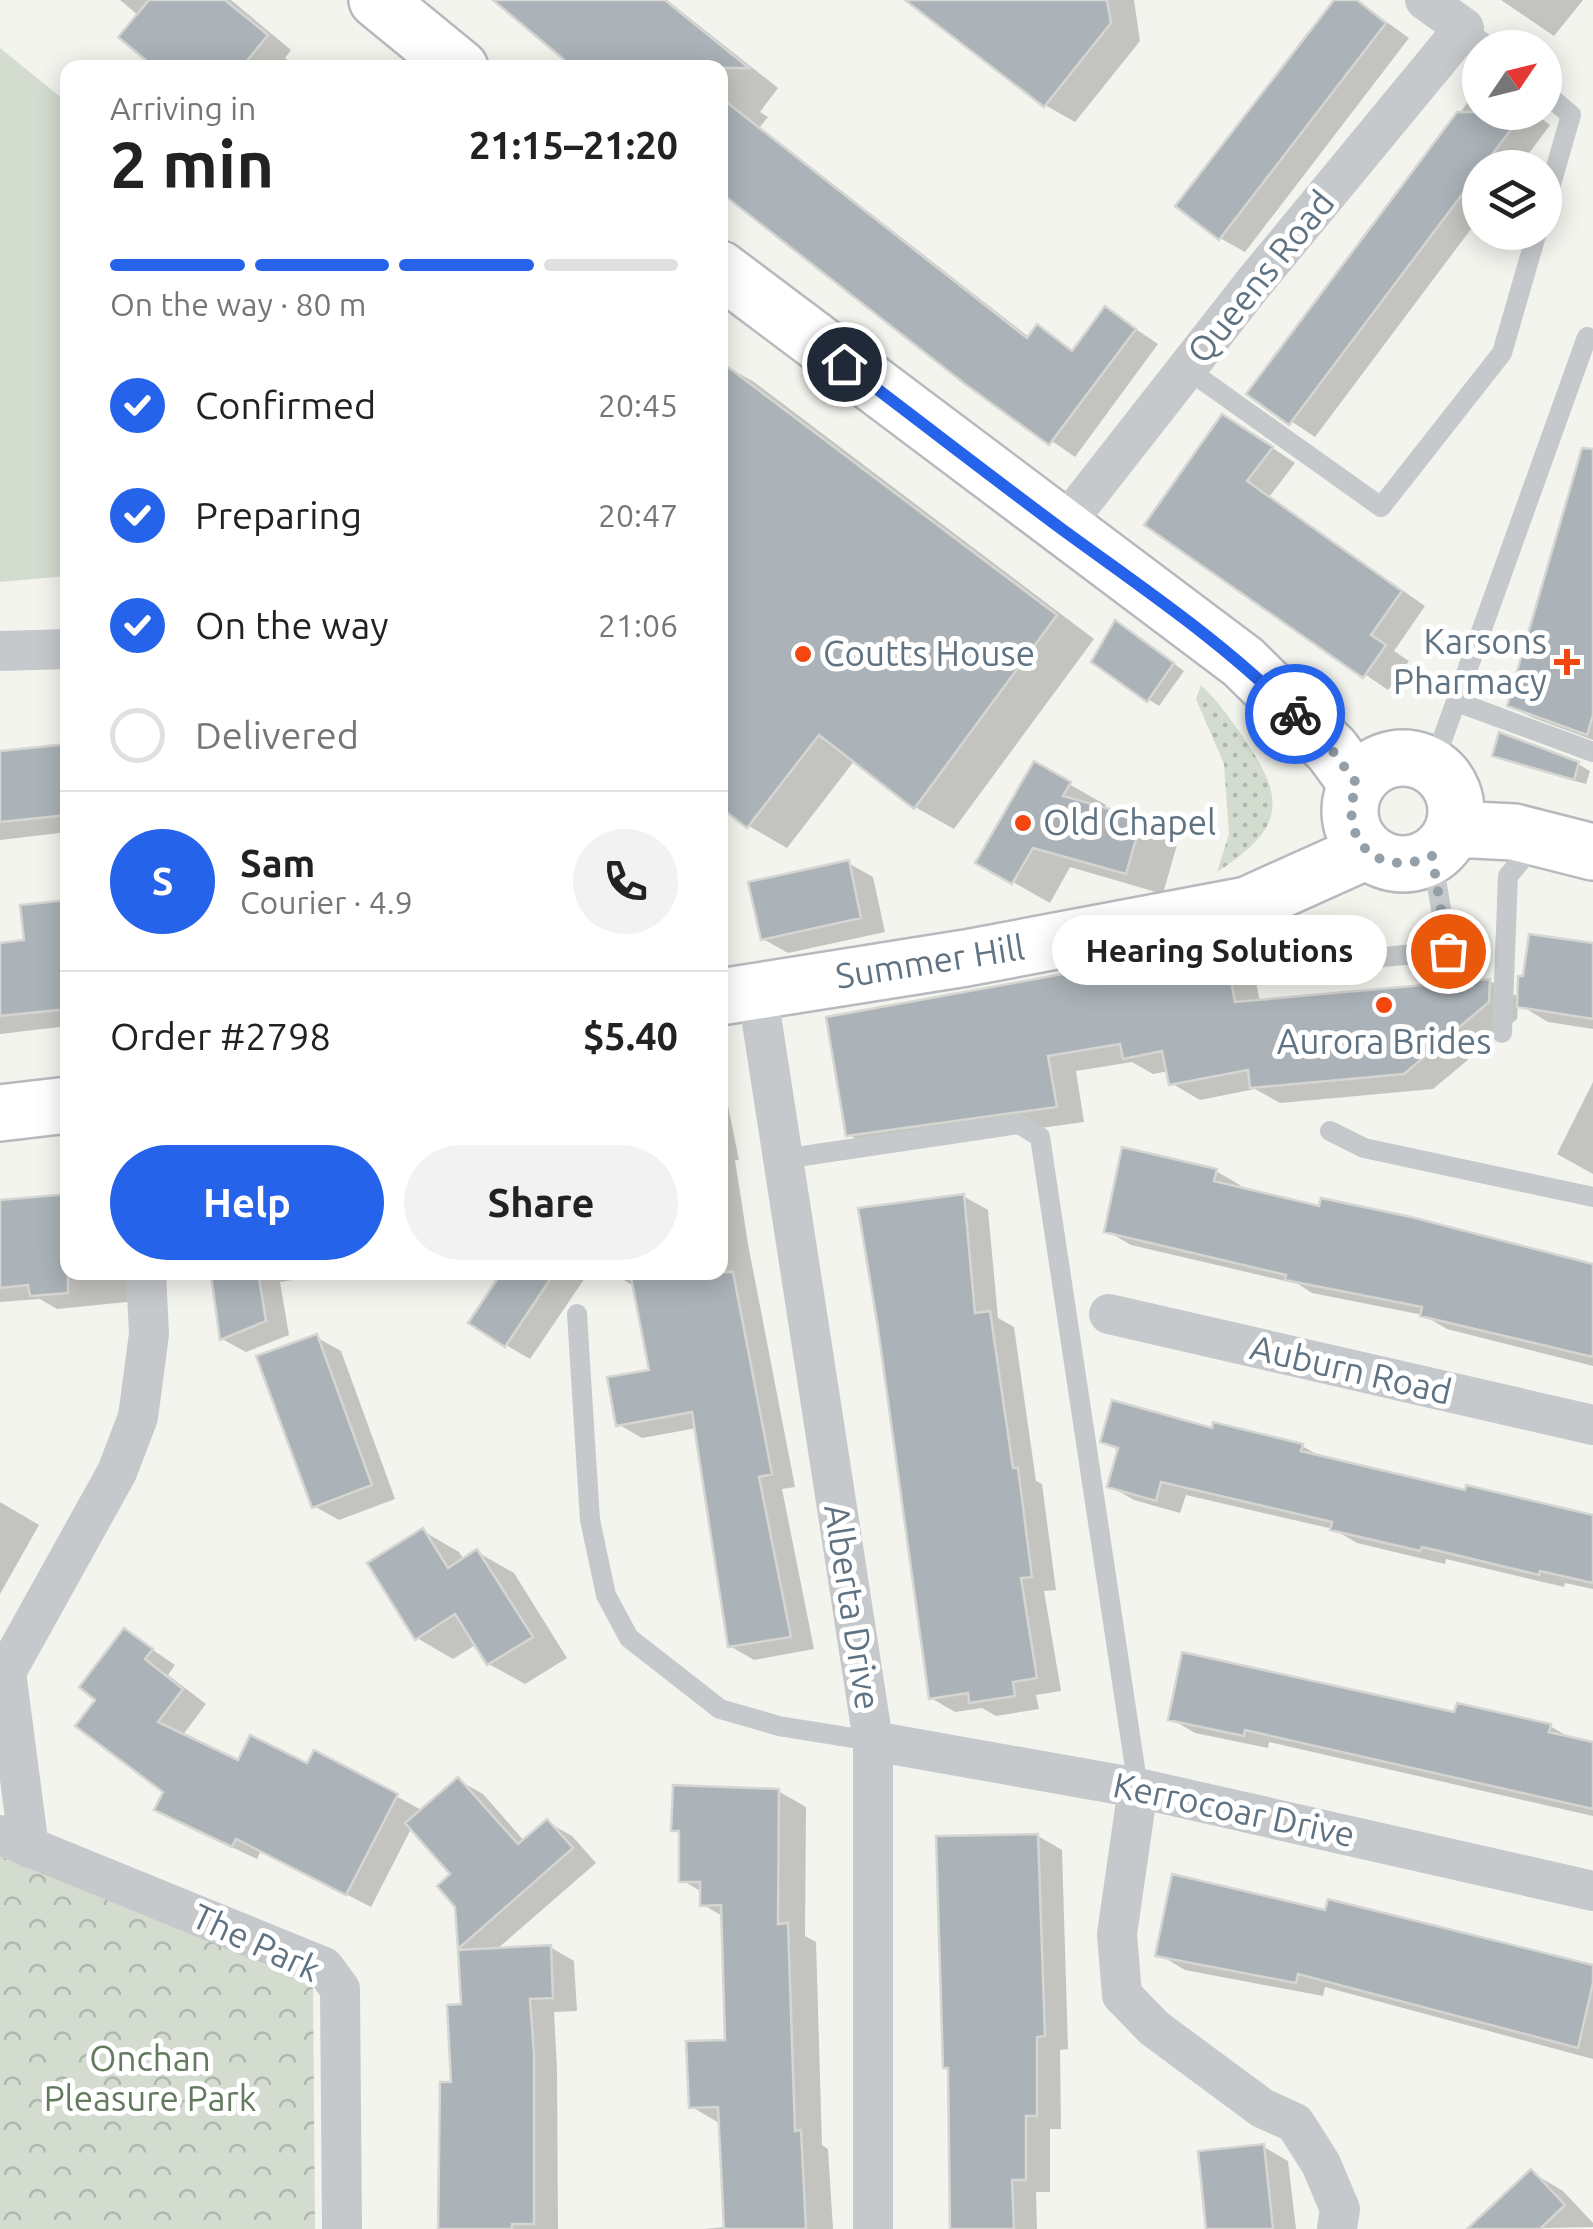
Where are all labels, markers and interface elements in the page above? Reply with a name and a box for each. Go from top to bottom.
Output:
north arrow [1462,30,1562,130]
map controls [1462,30,1562,250]
text: Arriving in [110,90,256,126]
text: 21:15–21:20 [469,124,678,166]
text: 2 min [110,127,274,200]
button: layers [1462,150,1562,250]
street label: Queens Road [1179,182,1342,370]
text: On the way · 80 m [110,286,366,322]
pin [802,322,887,407]
icon: home [817,337,872,392]
icon: check [110,378,165,433]
text: Confirmed [195,384,376,426]
text: 20:45 [598,387,678,423]
icon: check [110,488,165,543]
text: Preparing [195,494,362,536]
text: 20:47 [598,497,678,533]
icon: check [110,598,165,653]
text: On the way [195,604,388,646]
text: 21:06 [598,607,678,643]
place label: Karsons Pharmacy [1393,621,1547,701]
place label: Coutts House [823,633,1035,673]
marker: Coutts House [792,643,814,665]
marker: Karsons Pharmacy [1556,651,1578,673]
courier [1245,664,1345,764]
icon: bike [1268,687,1323,742]
text: Delivered [195,714,359,756]
place label: Old Chapel [1043,802,1216,842]
marker: Old Chapel [1012,812,1034,834]
button: phone [573,829,678,934]
text: Sam [240,842,315,884]
text: S [152,860,173,902]
text: Courier · 4.9 [240,884,413,920]
pin [1406,909,1491,994]
callout: Hearing Solutions [1053,916,1388,986]
icon: bag [1421,924,1476,979]
street label: Summer Hill [833,926,1027,996]
text: Hearing Solutions [1086,932,1353,968]
marker: Aurora Brides [1373,994,1395,1016]
text: Order #2798 [110,1015,331,1057]
text: $5.40 [583,1015,678,1057]
place label: Aurora Brides [1277,1021,1491,1061]
button: Help [110,1145,384,1260]
button: Share [404,1145,678,1260]
street label: Auburn Road [1247,1326,1456,1412]
street label: Alberta Drive [817,1501,889,1712]
street label: Kerrocoar Drive [1110,1764,1359,1854]
street label: The Park [186,1895,327,1989]
park label: Onchan Pleasure Park [44,2038,257,2118]

